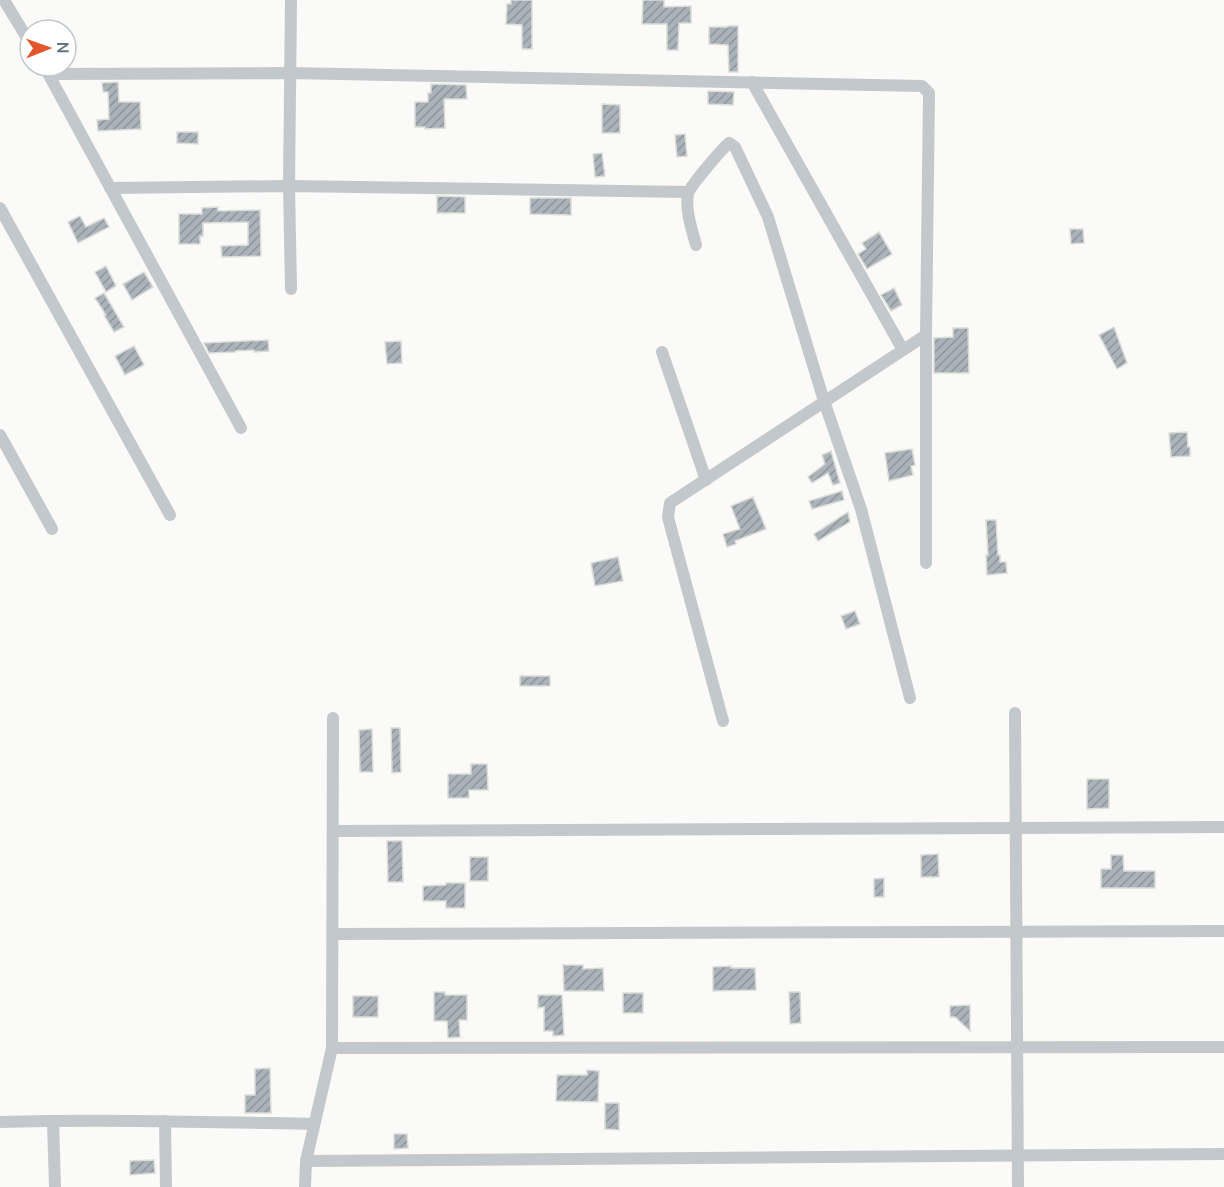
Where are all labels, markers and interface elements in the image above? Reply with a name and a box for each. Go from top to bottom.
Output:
north arrow [18,18,78,78]
text: N [52,42,74,54]

